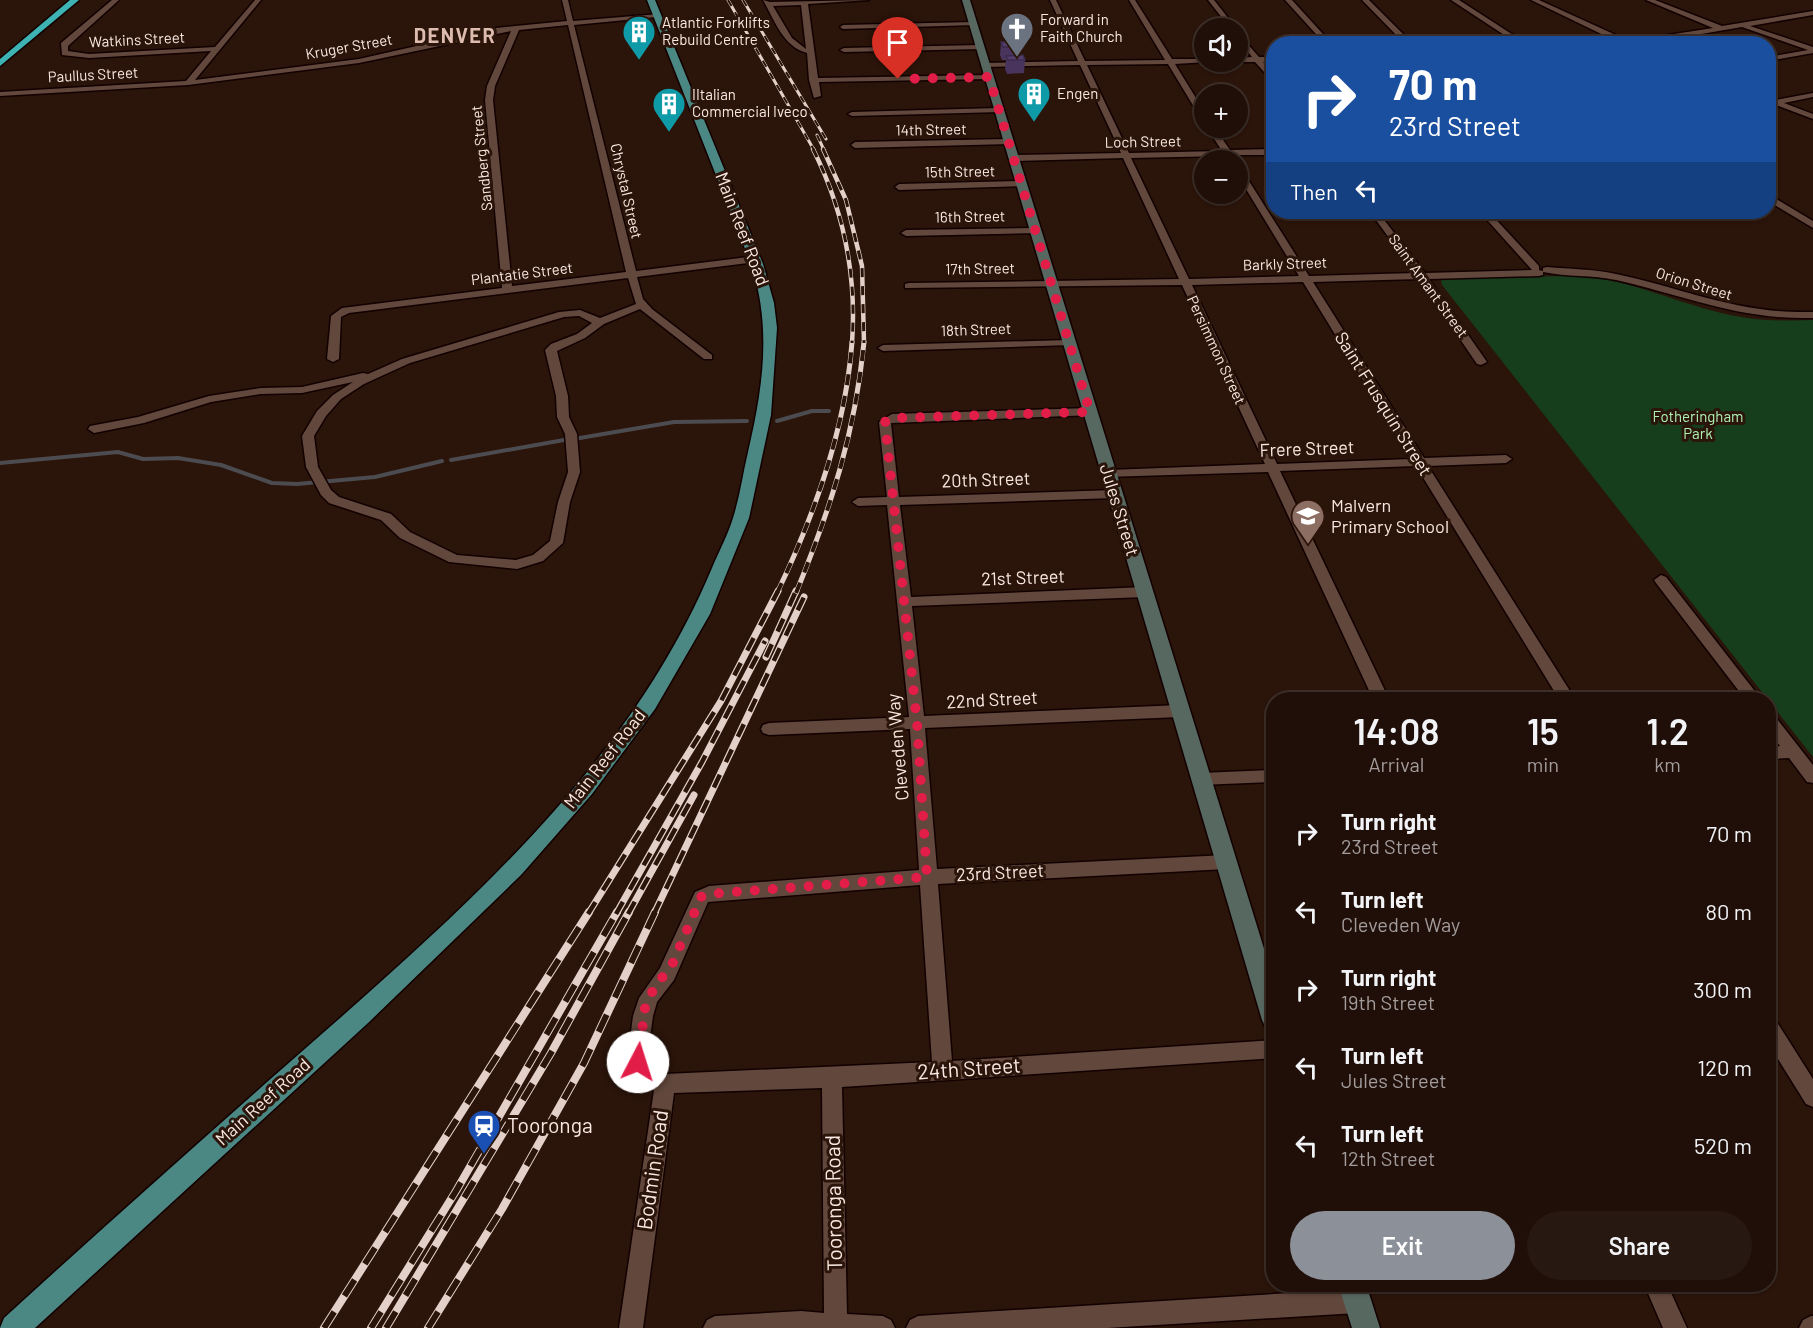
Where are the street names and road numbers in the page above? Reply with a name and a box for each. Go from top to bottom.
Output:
street label: Watkins Street [88,27,185,51]
street label: Kruger Street [304,30,394,63]
street label: Paullus Street [47,63,139,85]
street label: Sandberg Street [467,105,495,212]
street label: 14th Street [895,119,967,139]
street label: Loch Street [1105,131,1181,151]
street label: Chrystal Street [607,141,647,240]
street label: 15th Street [925,161,995,181]
street label: Main Reef Road [711,169,775,289]
street label: 16th Street [935,206,1005,226]
street label: Saint Amant Street [1385,230,1472,341]
street label: Barkly Street [1243,253,1327,273]
street label: Plantatie Street [470,258,574,288]
street label: 17th Street [945,258,1015,278]
street label: Orion Street [1654,263,1735,303]
street label: Persimmon Street [1184,292,1250,407]
street label: 18th Street [940,319,1012,339]
street label: Saint Frusquin Street [1331,327,1437,480]
street label: Frere Street [1259,435,1355,461]
street label: Jules Street [1096,461,1144,558]
street label: 20th Street [941,466,1031,492]
street label: 21st Street [981,565,1065,589]
street label: 22nd Street [946,686,1038,712]
street label: Cleveden Way [881,693,913,802]
street label: Main Reef Road [559,704,650,812]
street label: 23rd Street [956,859,1044,885]
street label: 24th Street [916,1051,1021,1084]
street label: Main Reef Road [210,1053,314,1150]
street label: Bodmin Road [631,1108,672,1231]
street label: Tooronga Road [819,1135,846,1271]

